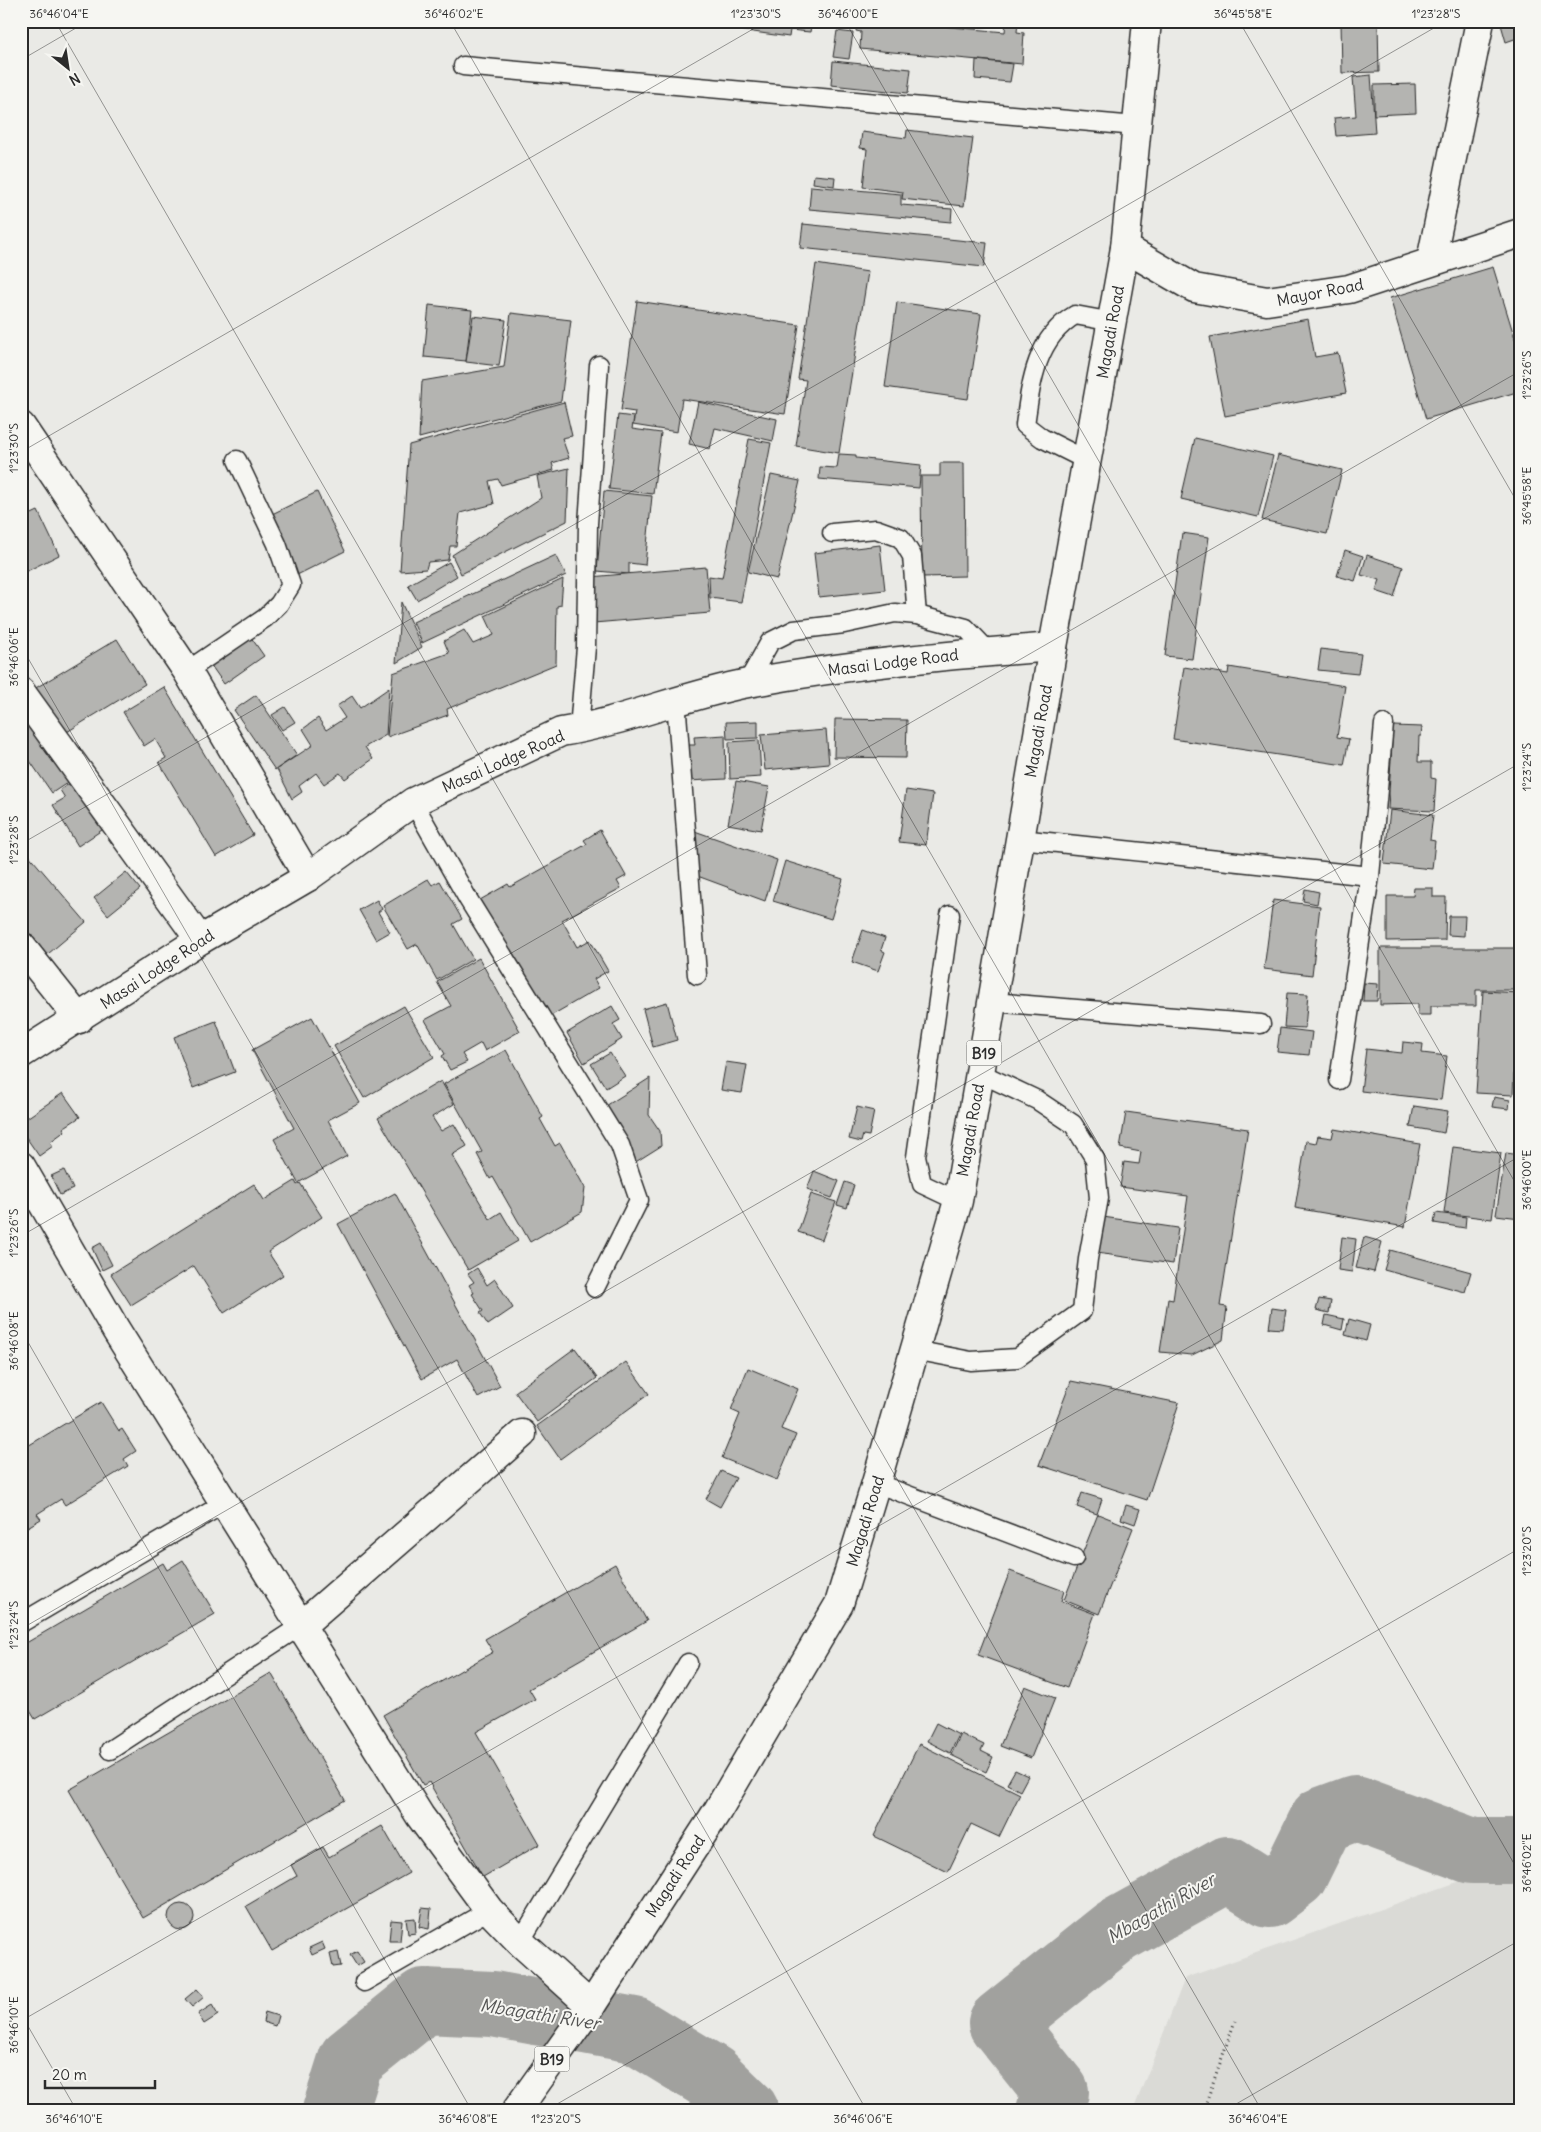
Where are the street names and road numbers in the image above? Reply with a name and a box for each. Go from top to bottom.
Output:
street label: Mayor Road [1275,274,1365,310]
street label: Magadi Road [1092,284,1128,380]
street label: Masai Lodge Road [826,644,960,680]
street label: Magadi Road [1020,683,1056,779]
street label: Masai Lodge Road [439,725,567,797]
street label: Masai Lodge Road [96,925,218,1013]
road number: B19 [966,1040,1002,1066]
street label: Magadi Road [952,1082,988,1178]
street label: Magadi Road [842,1473,888,1569]
street label: Magadi Road [641,1831,709,1921]
road number: B19 [534,2046,570,2072]

